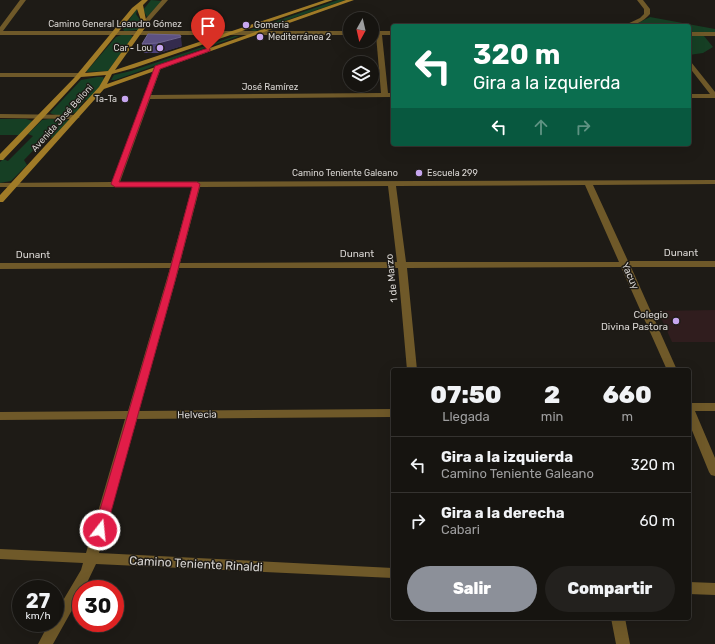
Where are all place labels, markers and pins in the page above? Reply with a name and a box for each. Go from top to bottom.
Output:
pin [191,9,225,50]
marker: Gomeria [241,20,251,30]
place label: Gomeria [254,20,289,30]
marker: Mediterránea 2 [255,32,265,42]
place label: Mediterránea 2 [268,32,331,42]
place label: Car - Lou [113,43,152,53]
marker: Car - Lou [155,43,165,53]
place label: Ta-Ta [95,94,117,104]
marker: Ta-Ta [120,94,130,104]
marker: Escuela 299 [414,168,424,178]
place label: Escuela 299 [427,168,478,178]
place label: Colegio Divina Pastora [601,309,668,333]
marker: Colegio Divina Pastora [671,316,681,326]

